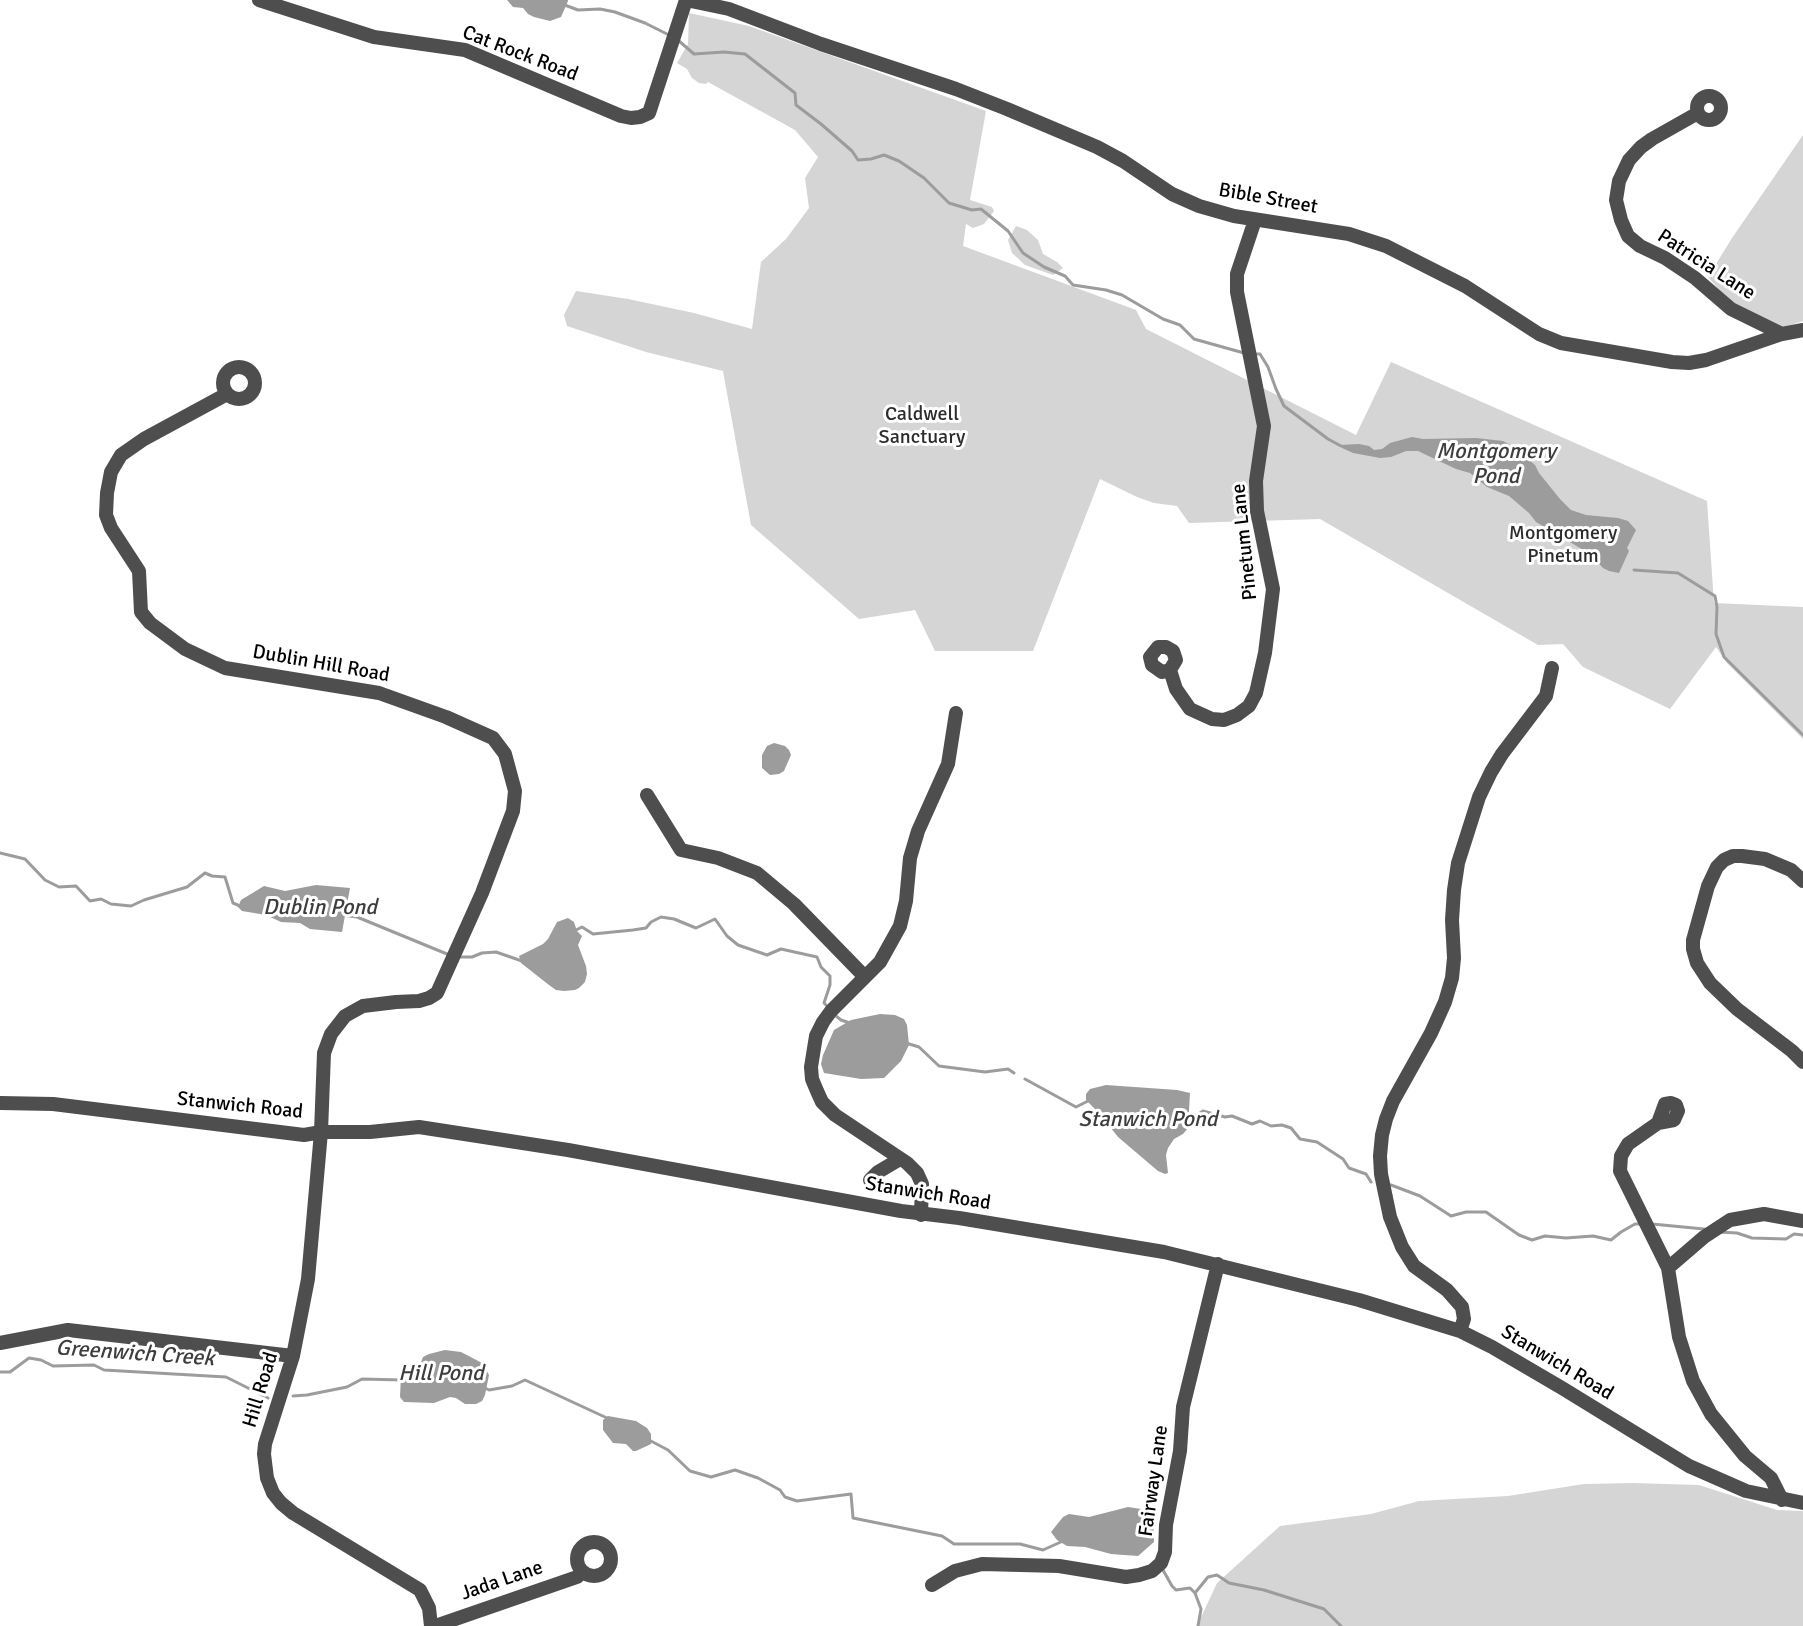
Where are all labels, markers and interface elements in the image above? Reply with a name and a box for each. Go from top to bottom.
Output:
street label: Cat Rock Road [459,21,581,87]
street label: Bible Street [1217,178,1319,220]
street label: Patricia Lane [1653,224,1759,306]
park label: Caldwell Sanctuary [879,403,965,450]
water label: Montgomery Pond [1436,439,1556,490]
street label: Pinetum Lane [1227,482,1263,602]
park label: Montgomery Pinetum [1509,522,1617,569]
street label: Dublin Hill Road [251,640,391,688]
water label: Dublin Pond [263,895,377,921]
street label: Stanwich Road [176,1087,304,1125]
water label: Stanwich Pond [1078,1107,1218,1133]
street label: Stanwich Road [864,1172,992,1216]
street label: Stanwich Road [1497,1320,1617,1406]
water label: Greenwich Creek [55,1335,215,1373]
street label: Hill Road [238,1349,284,1431]
water label: Hill Pond [398,1361,484,1387]
street label: Fairway Lane [1134,1424,1174,1538]
street label: Jada Lane [458,1556,546,1606]

